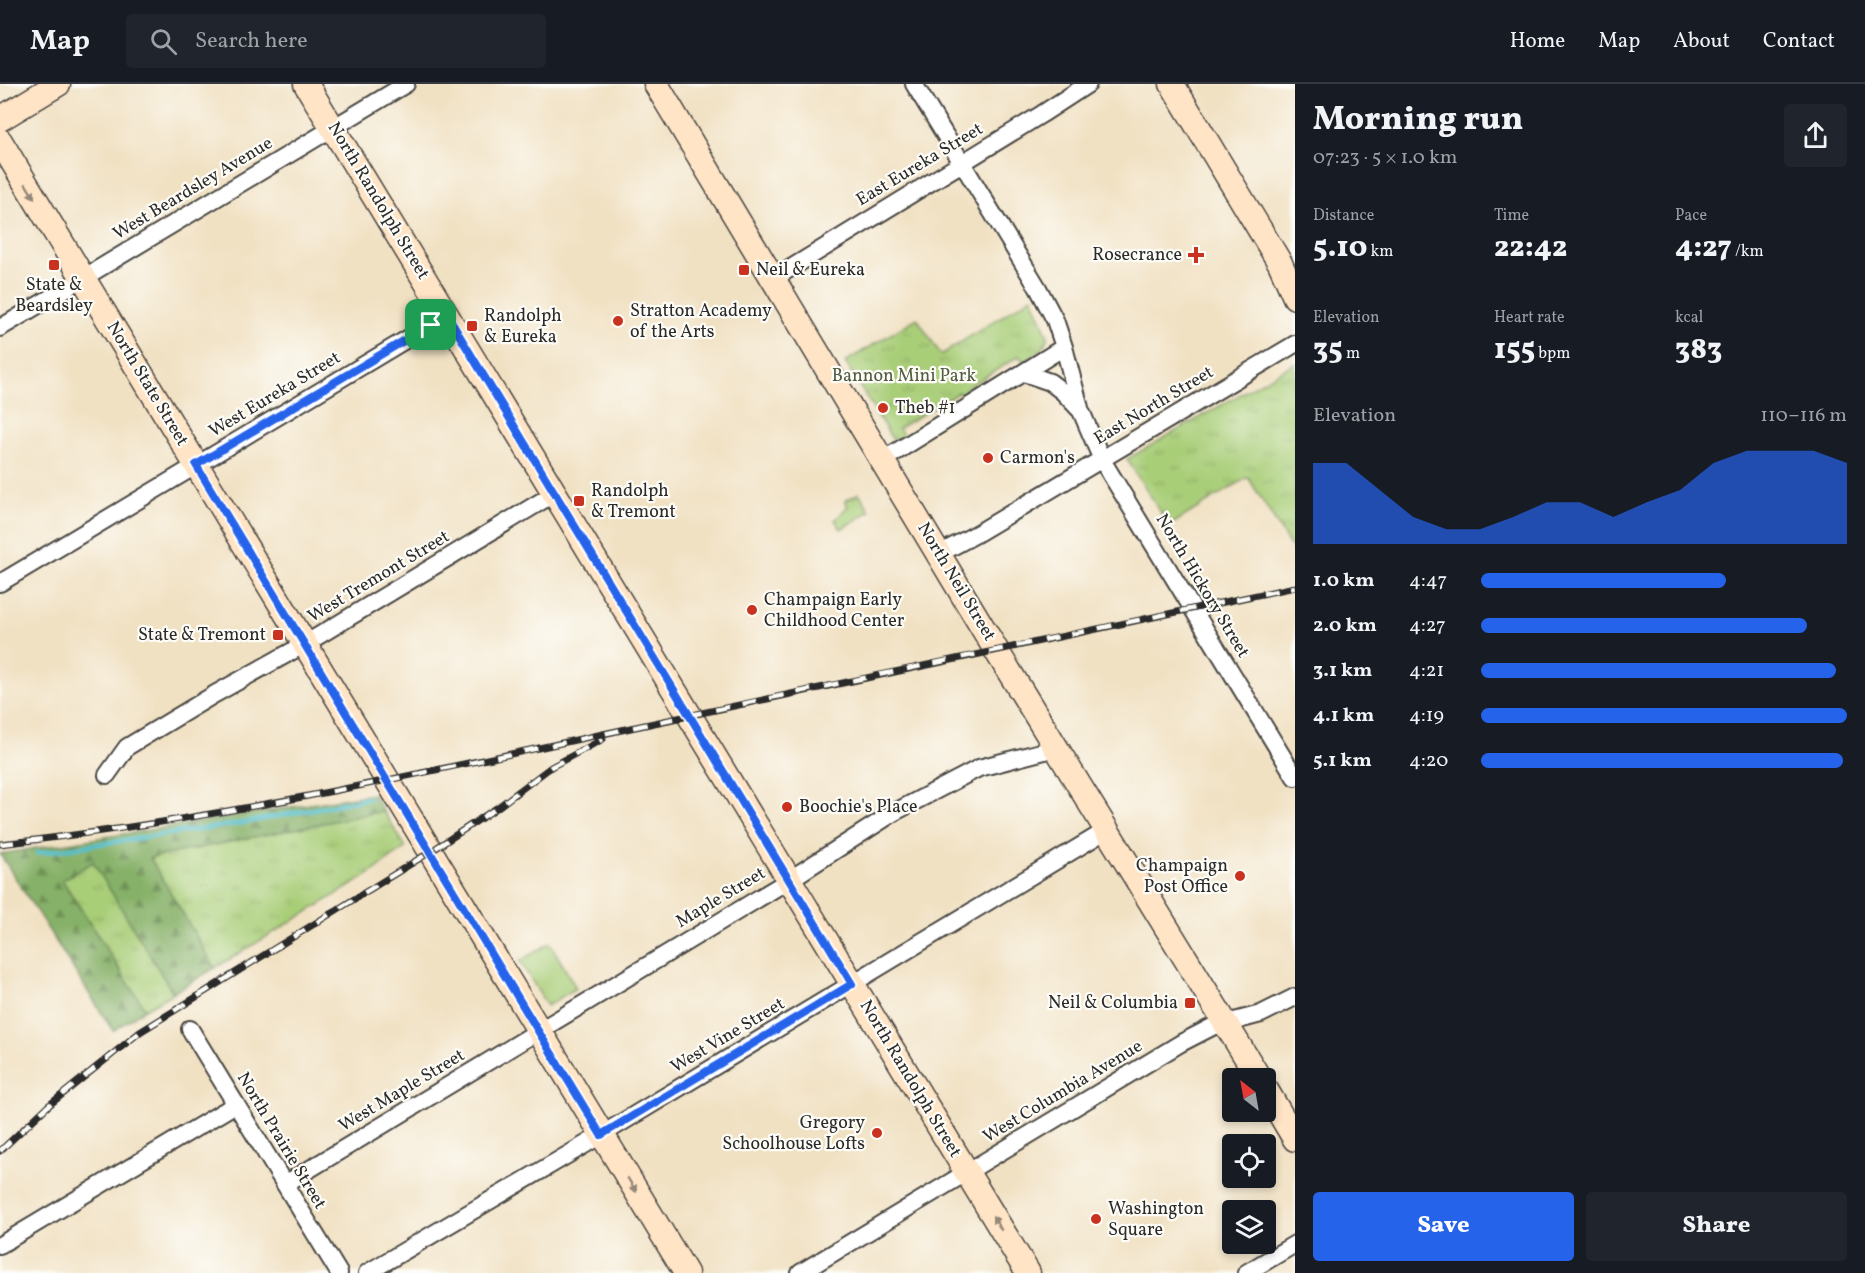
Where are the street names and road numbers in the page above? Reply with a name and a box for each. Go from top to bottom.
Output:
street label: East Eureka Street [852,117,988,213]
street label: North Randolph Street [321,118,435,284]
street label: West Beardsley Avenue [108,131,278,247]
street label: North State Street [100,317,194,451]
street label: West Eureka Street [205,346,345,444]
street label: East North Street [1089,360,1219,452]
street label: North Hickory Street [1149,509,1255,663]
street label: North Neil Street [911,518,1001,646]
street label: West Tremont Street [303,525,455,629]
street label: Maple Street [671,861,771,935]
street label: West Vine Street [666,992,790,1080]
street label: North Randolph Street [853,996,967,1162]
street label: West Columbia Avenue [979,1034,1147,1150]
street label: West Maple Street [334,1043,470,1139]
street label: North Prairie Street [230,1068,332,1214]

